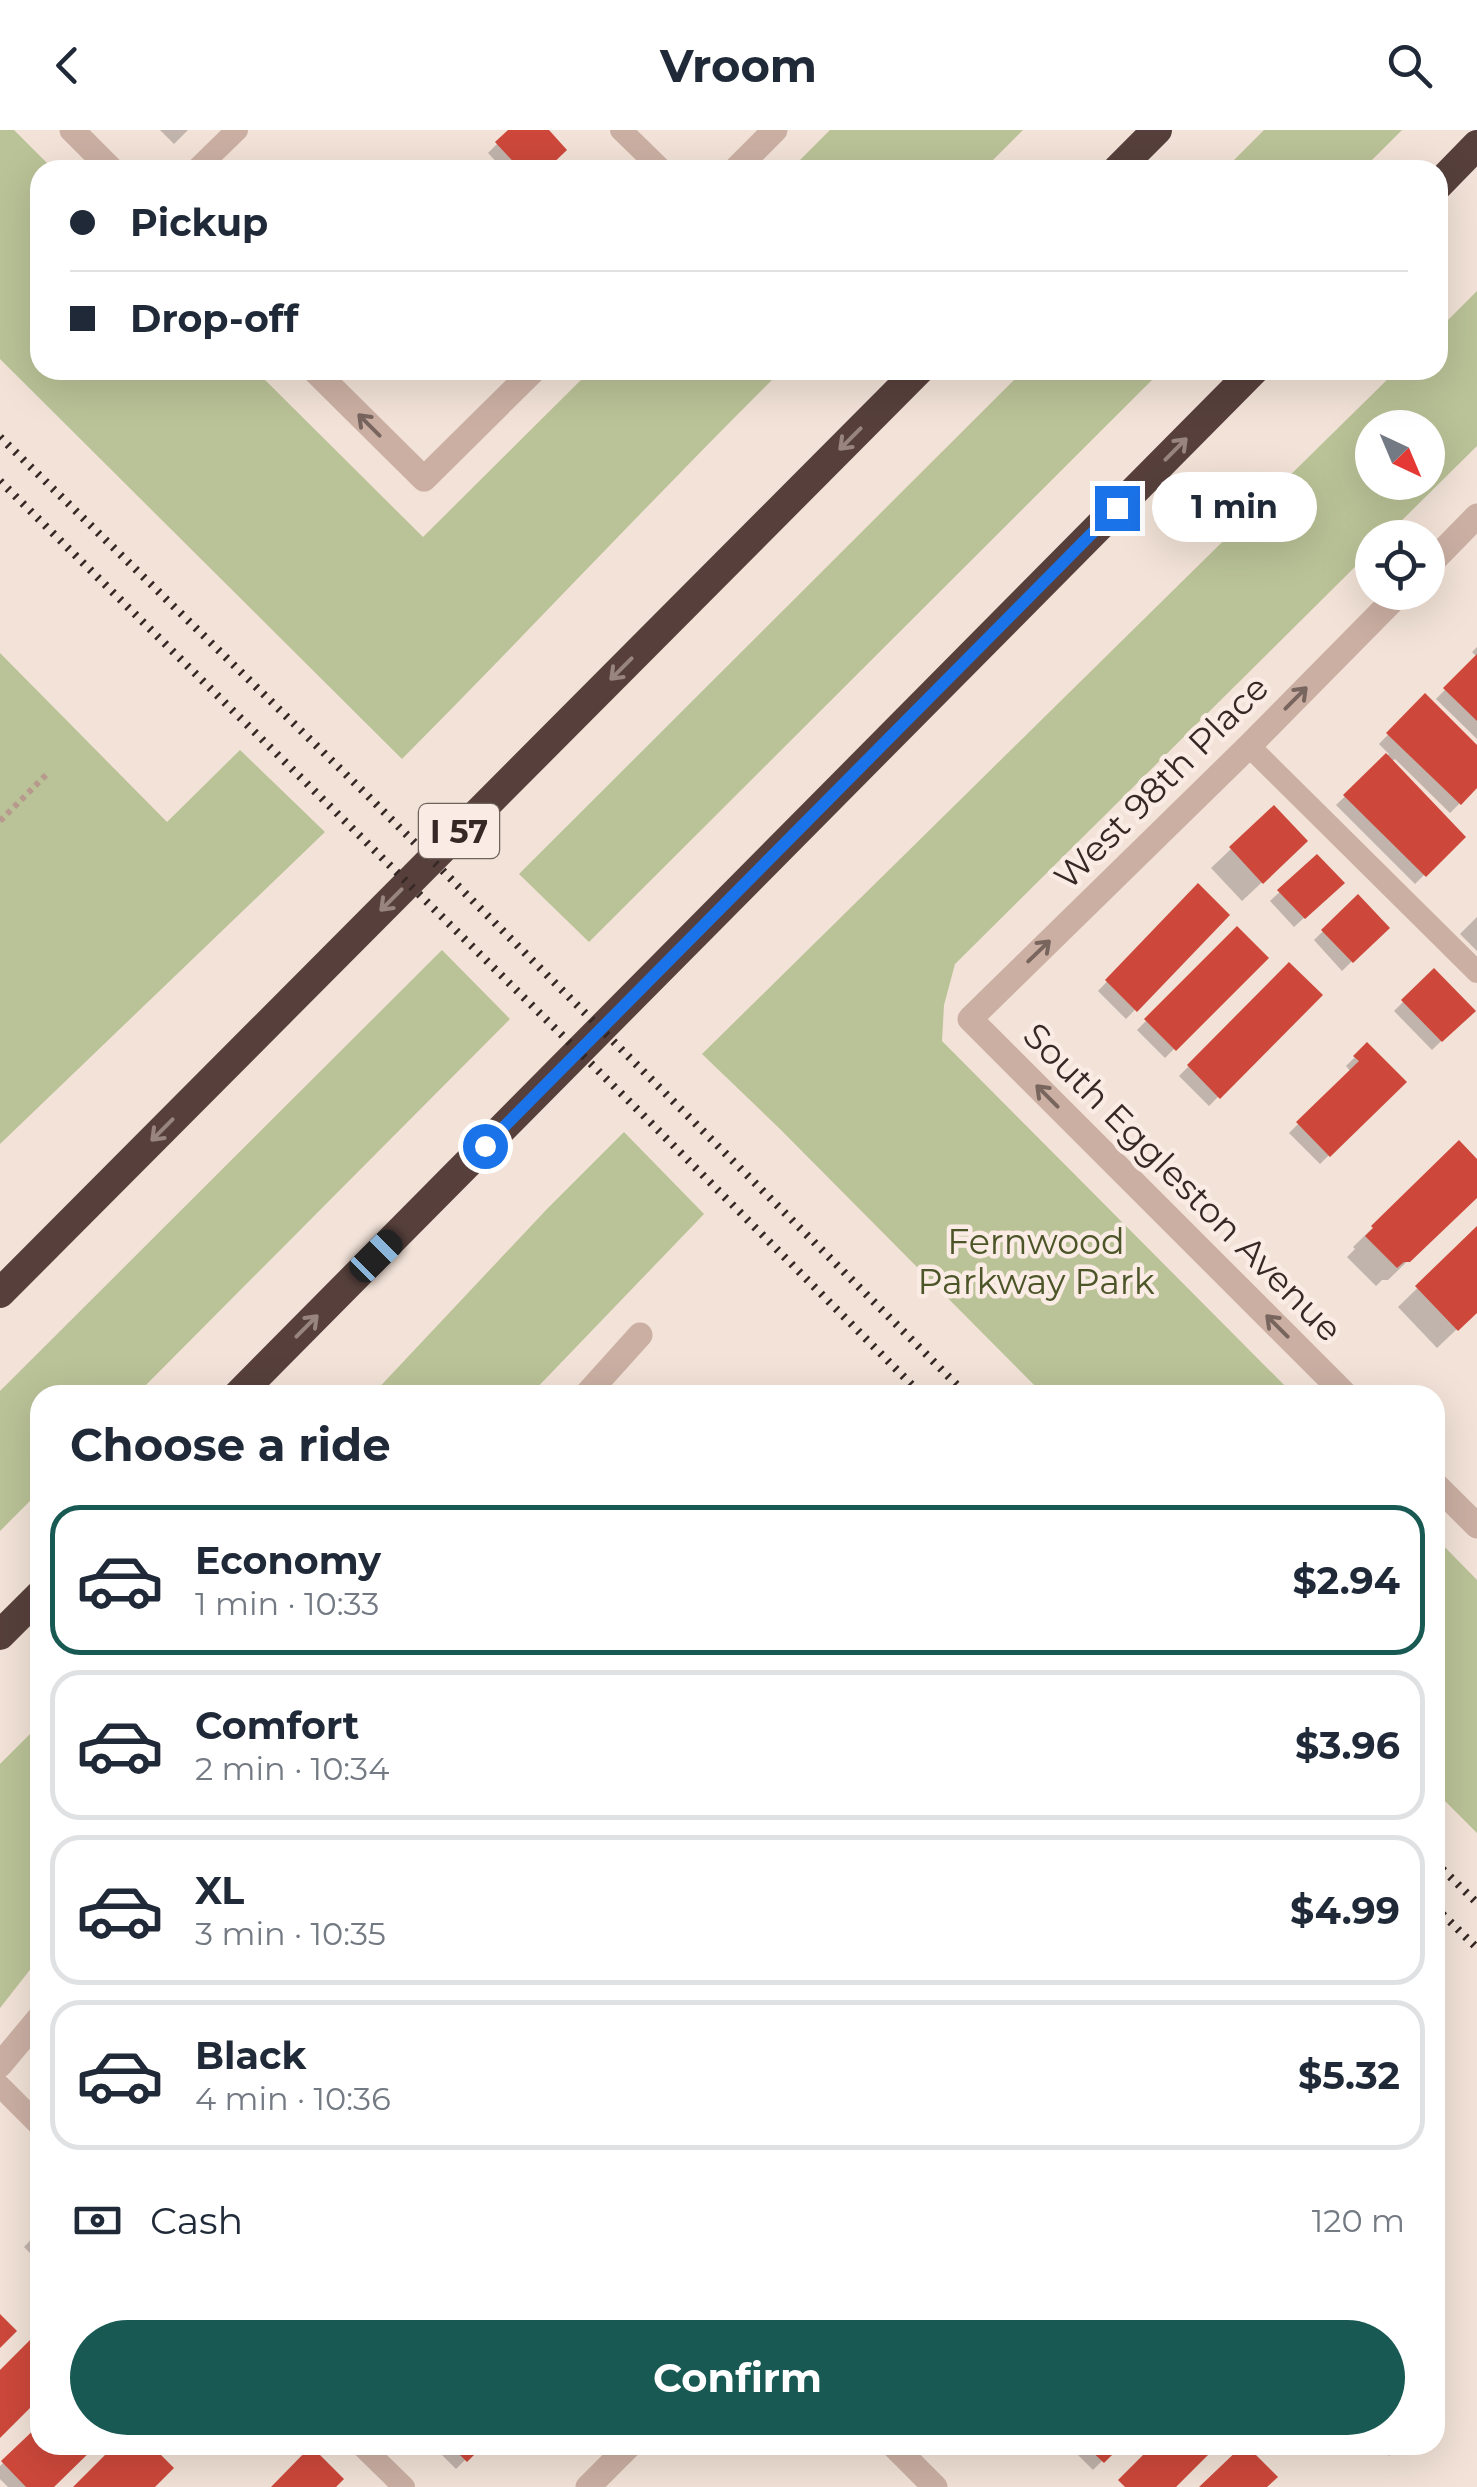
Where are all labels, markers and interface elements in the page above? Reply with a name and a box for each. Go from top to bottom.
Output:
icon: back [40,38,95,93]
text: Vroom [660,38,817,93]
icon: search [1382,38,1437,93]
text: Pickup [130,199,268,246]
text: Drop-off [130,295,299,342]
north arrow [1355,410,1445,500]
map controls [1355,410,1445,610]
one-way arrow [357,413,381,437]
one-way arrow [839,427,863,451]
one-way arrow [1164,437,1188,461]
callout: 1 min [1152,473,1317,543]
route end [1095,486,1140,531]
text: 1 min [1191,487,1278,526]
button: locate [1355,520,1445,610]
one-way arrow [609,657,633,681]
street label: West 98th Place [1045,666,1277,898]
one-way arrow [1284,687,1308,711]
road number: I 57 [419,804,499,858]
one-way arrow [380,887,404,911]
one-way arrow [1027,939,1051,963]
street label: South Eggleston Avenue [1015,1014,1351,1350]
one-way arrow [1036,1085,1060,1109]
one-way arrow [150,1117,174,1141]
route start [463,1124,508,1169]
park label: Fernwood Parkway Park [917,1220,1155,1303]
car [344,1224,408,1288]
one-way arrow [295,1314,319,1338]
one-way arrow [1265,1314,1290,1339]
text: Choose a ride [70,1417,391,1472]
icon: car [75,1535,165,1625]
text: Economy [195,1537,381,1584]
text: $2.94 [1293,1557,1400,1604]
text: 1 min · 10:33 [195,1584,379,1623]
icon: car [75,1700,165,1790]
text: Comfort [195,1702,359,1749]
text: $3.96 [1295,1722,1400,1769]
text: 2 min · 10:34 [195,1749,389,1788]
icon: car [75,1865,165,1955]
text: XL [195,1867,244,1914]
text: $4.99 [1290,1887,1400,1934]
text: 3 min · 10:35 [195,1914,386,1953]
icon: car [75,2030,165,2120]
text: Black [195,2032,306,2079]
text: $5.32 [1298,2052,1400,2099]
text: 4 min · 10:36 [195,2079,391,2118]
icon: cash [70,2193,125,2248]
text: Cash [150,2197,243,2244]
text: 120 m [1312,2201,1405,2240]
button: Confirm [70,2320,1405,2435]

